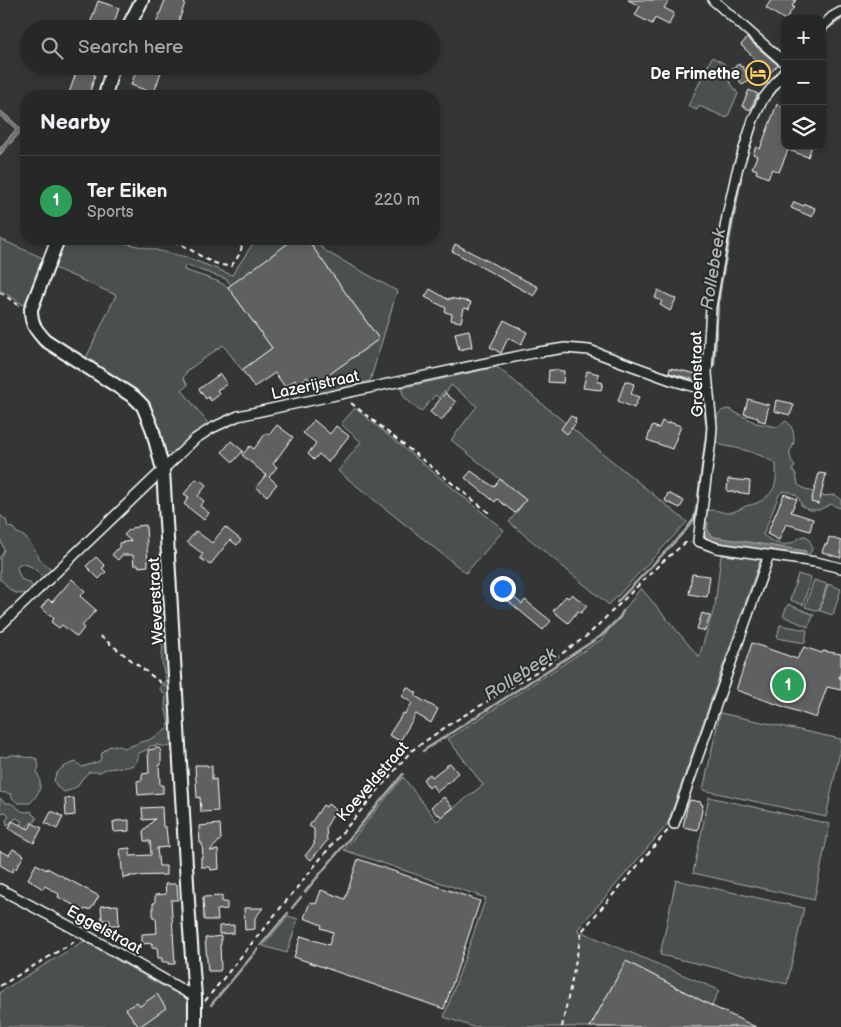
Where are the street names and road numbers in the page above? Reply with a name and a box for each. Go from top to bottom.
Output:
street label: Groenstraat [687,331,708,417]
street label: Lazerijstraat [270,367,361,404]
street label: Weverstraat [145,557,168,645]
street label: Koeveldstraat [333,738,413,826]
street label: Eggelstraat [63,902,145,959]

